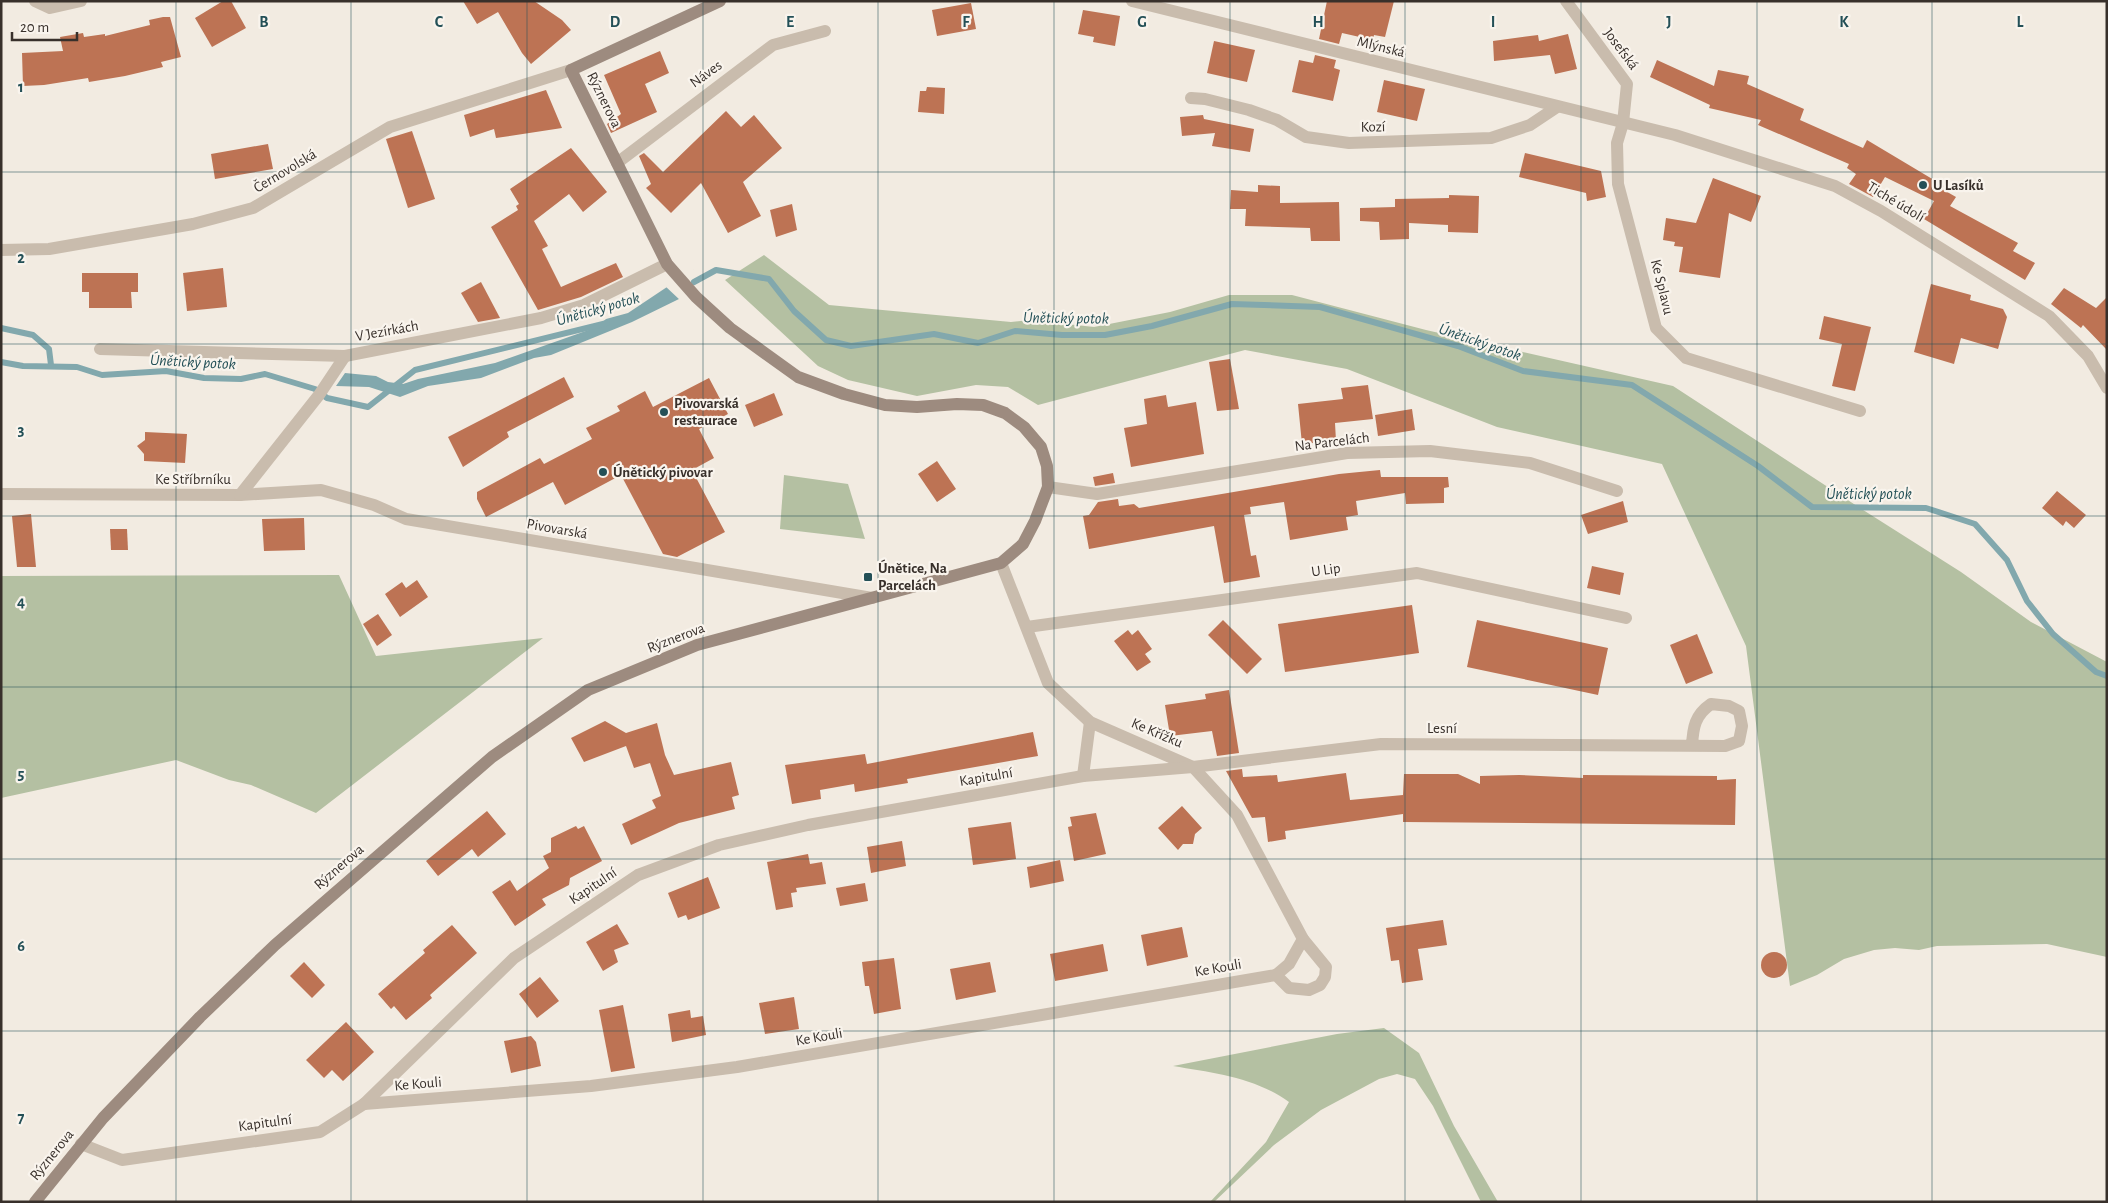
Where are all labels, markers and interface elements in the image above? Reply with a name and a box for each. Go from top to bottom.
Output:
scale bar [12,10,78,42]
text: B [259,14,269,30]
text: C [435,14,444,30]
text: D [610,14,621,30]
text: E [786,14,794,30]
text: F [962,14,970,30]
text: G [1137,14,1147,30]
text: H [1312,14,1324,30]
text: I [1491,14,1495,30]
text: J [1666,14,1672,30]
text: K [1839,14,1849,30]
text: L [2017,14,2024,30]
text: 20 m [20,20,49,35]
street label: Josefská [1601,25,1641,73]
street label: Mlýnská [1356,34,1407,60]
street label: Náves [687,58,725,90]
street label: Rýznerova [584,70,624,130]
text: 1 [18,79,24,95]
street label: Kozí [1360,119,1386,135]
street label: Černovolská [250,146,319,196]
place label: U Lasíků [1933,178,1984,193]
street label: Tiché údolí [1865,179,1928,225]
marker: U Lasíků [1917,179,1929,191]
text: 2 [17,250,25,266]
street label: Ke Splavu [1648,258,1676,317]
water label: Únětický potok [554,288,642,329]
water label: Únětický potok [1023,307,1109,328]
street label: V Jezírkách [354,318,420,344]
water label: Únětický potok [1436,319,1524,364]
water label: Únětický potok [150,350,236,373]
place label: Pivovarská restaurace [674,396,739,428]
marker: Pivovarská restaurace [658,406,670,418]
text: 3 [18,422,25,438]
street label: Na Parcelách [1294,430,1370,454]
place label: Únětický pivovar [613,463,713,480]
marker: Únětický pivovar [597,466,609,478]
street label: Ke Stříbrníku [155,472,231,487]
water label: Únětický potok [1826,484,1912,503]
street label: Pivovarská [525,516,589,542]
place label: Únětice, Na Parcelách [878,559,947,593]
street label: U Lip [1310,561,1342,579]
marker: Únětice, Na Parcelách [862,571,874,583]
text: 4 [17,594,25,610]
street label: Rýznerova [645,620,707,656]
street label: Ke Křížku [1129,715,1185,751]
street label: Lesní [1427,721,1457,736]
street label: Kapitulní [958,765,1014,789]
text: 5 [18,766,25,782]
street label: Rýznerova [311,842,367,892]
street label: Kapitulní [567,865,620,907]
text: 6 [17,938,25,954]
street label: Ke Kouli [1193,956,1243,980]
street label: Ke Kouli [794,1025,844,1049]
street label: Ke Kouli [394,1074,442,1094]
text: 7 [18,1110,25,1126]
street label: Kapitulní [237,1112,293,1134]
street label: Rýznerova [27,1127,77,1183]

